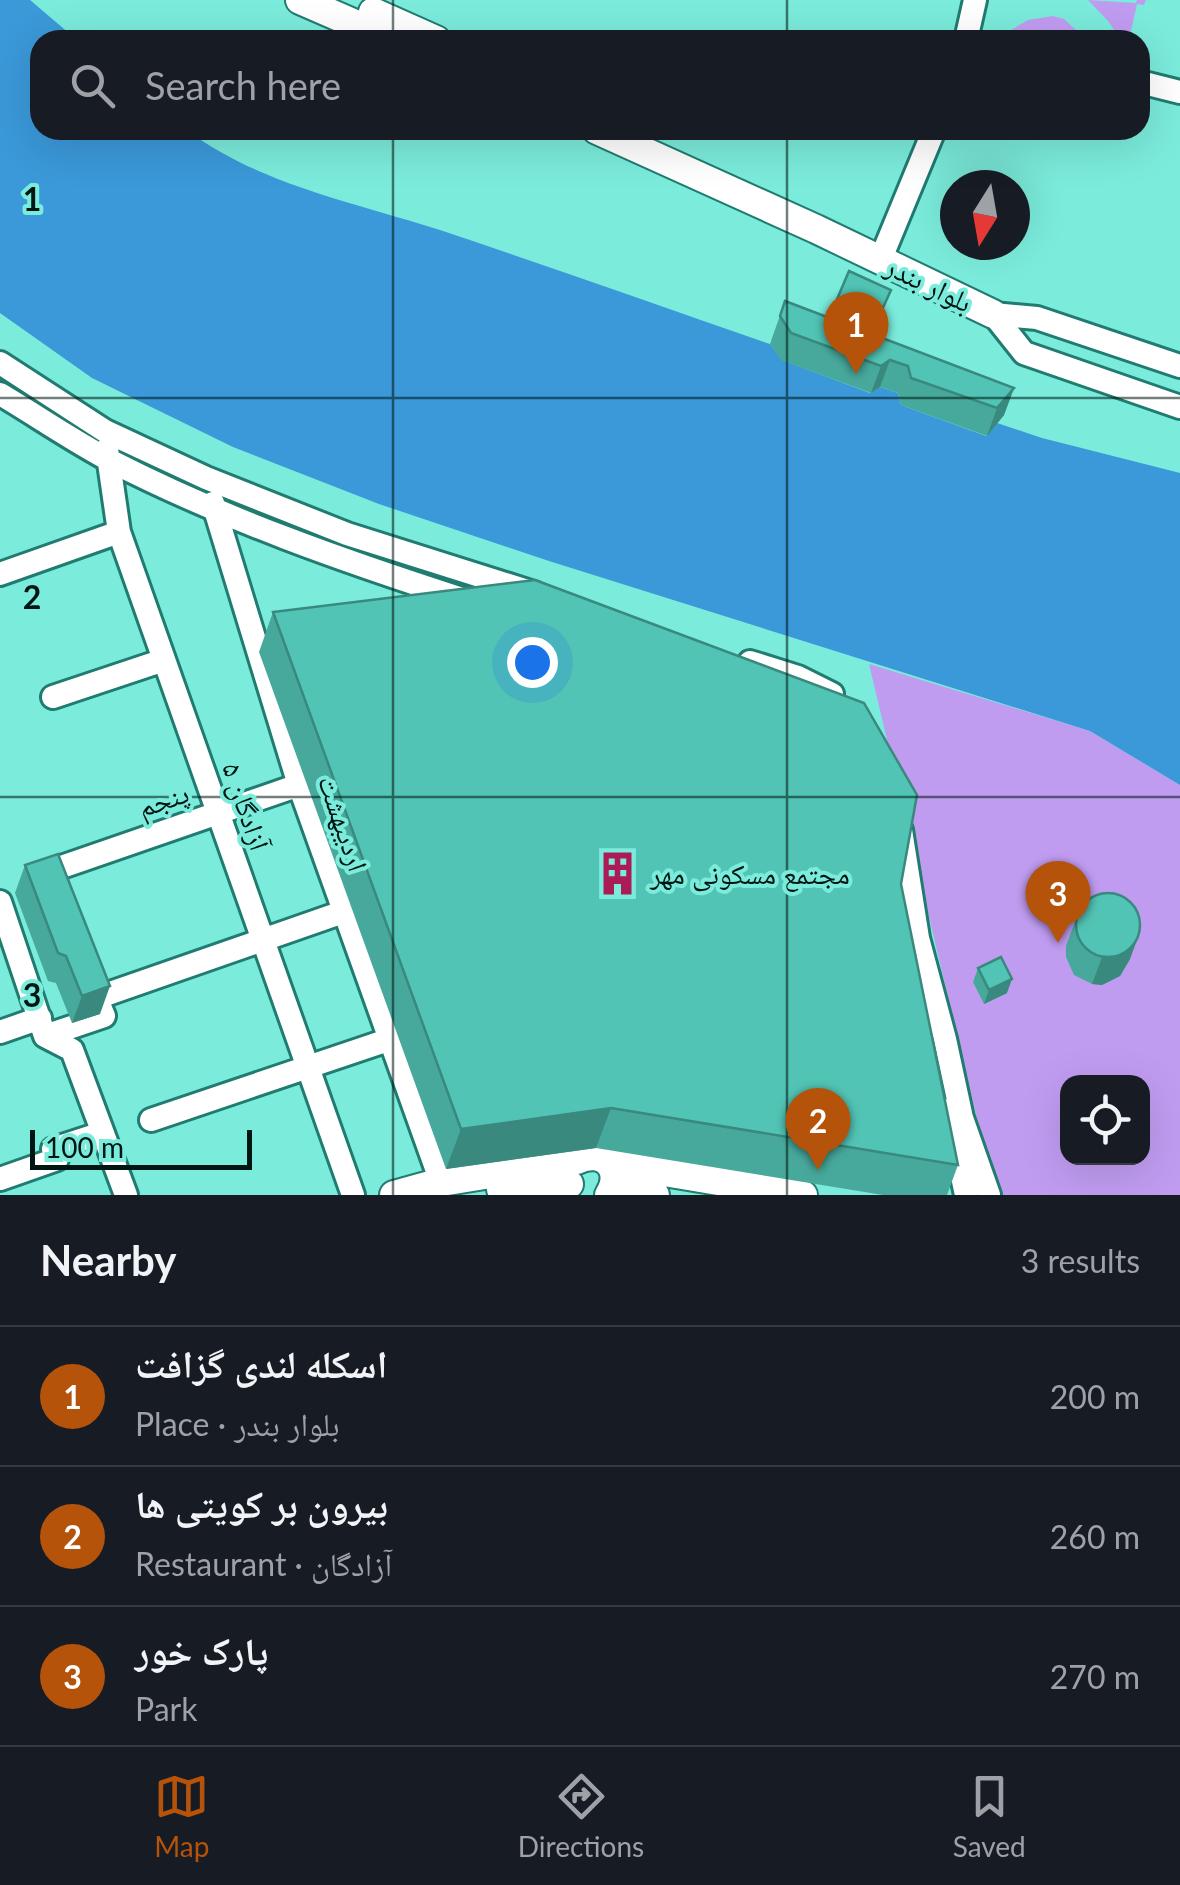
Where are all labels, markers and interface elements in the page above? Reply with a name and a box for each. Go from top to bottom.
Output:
search box [30,30,1150,140]
icon: search [65,58,120,113]
text: Search here [145,62,341,108]
north arrow [940,170,1030,260]
text: 1 [23,179,41,218]
street label: بلوار بندر [879,247,978,319]
pin: 1 [824,292,888,374]
text: 2 [23,577,41,616]
your location [507,637,558,688]
street label: آزادگان ۵ [215,758,278,856]
street label: اردیبهشت [311,771,376,875]
street label: پنجم [133,775,194,826]
building icon: مجتمع مسکونی مهر [593,849,641,897]
place label: مجتمع مسکونی مهر [649,856,850,892]
pin: 3 [1026,860,1090,943]
text: 3 [23,975,41,1014]
map controls [1060,1075,1150,1165]
button: locate [1060,1075,1150,1165]
pin: 2 [786,1088,850,1170]
scale bar [30,1125,252,1170]
text: 100 m [45,1130,124,1164]
text: Nearby [40,1235,177,1285]
text: 3 results [1021,1241,1140,1280]
text: اسکله لندی گزافت [135,1340,387,1386]
text: 1 [63,1377,82,1416]
text: 200 m [1050,1377,1140,1416]
text: Place · بلوار بندر [135,1404,340,1443]
text: بیرون بر کویتی ها [135,1480,388,1526]
text: 2 [63,1517,82,1556]
text: 260 m [1050,1517,1140,1556]
text: Restaurant · آزادگان [135,1544,392,1583]
text: پارک خور [135,1627,268,1673]
text: 3 [63,1657,82,1696]
text: 270 m [1050,1657,1140,1696]
text: Park [135,1689,198,1728]
tab: Map [154,1769,209,1863]
tab: Directions [518,1769,644,1863]
tab: Saved [953,1769,1026,1863]

